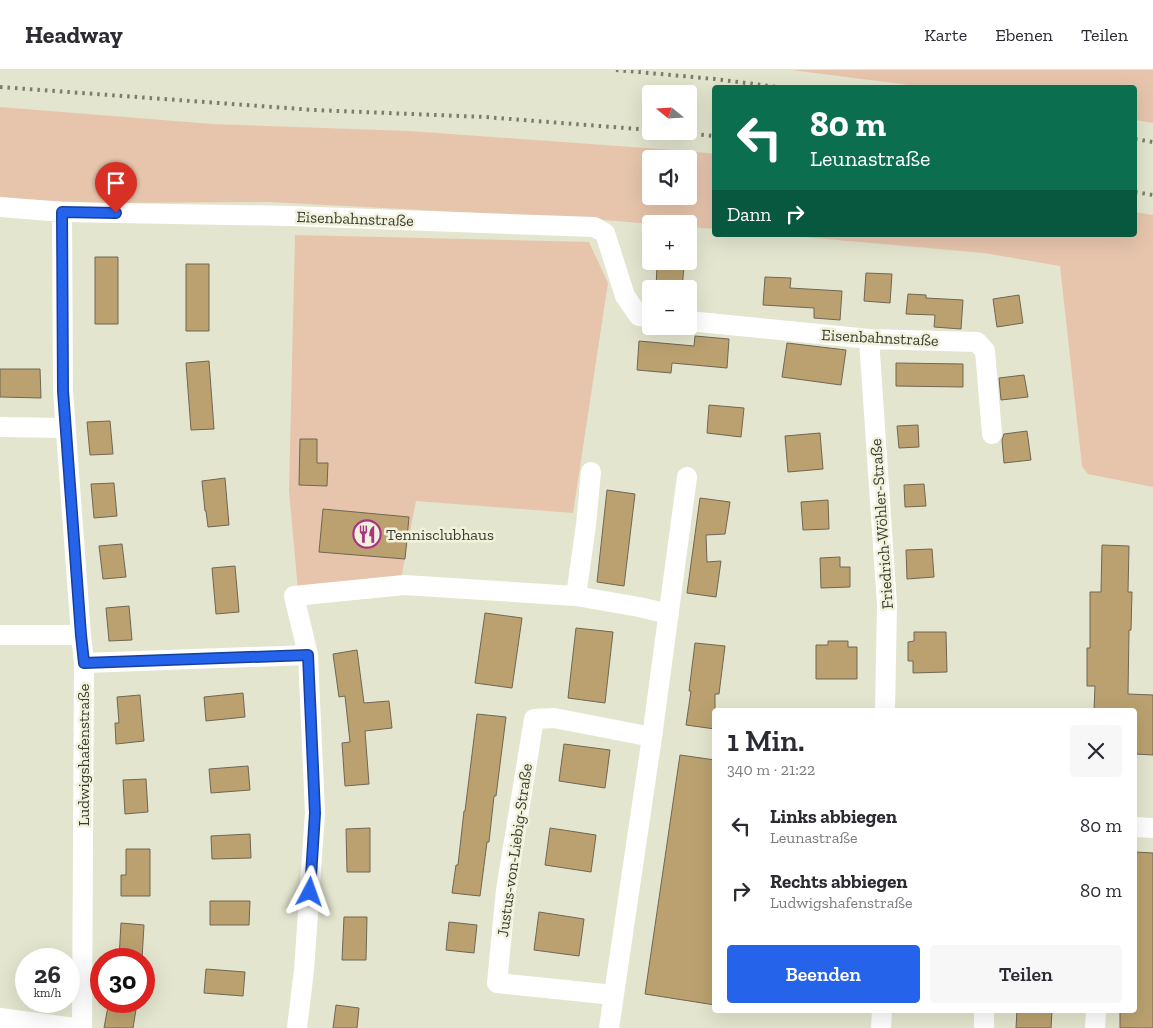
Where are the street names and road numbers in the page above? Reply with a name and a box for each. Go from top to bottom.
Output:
street label: Eisenbahnstraße [296,207,414,230]
street label: Eisenbahnstraße [821,325,939,350]
street label: Friedrich-Wöhler-Straße [866,438,897,610]
street label: Ludwigshafenstraße [74,684,93,826]
street label: Justus-von-Liebig-Straße [493,762,536,938]

